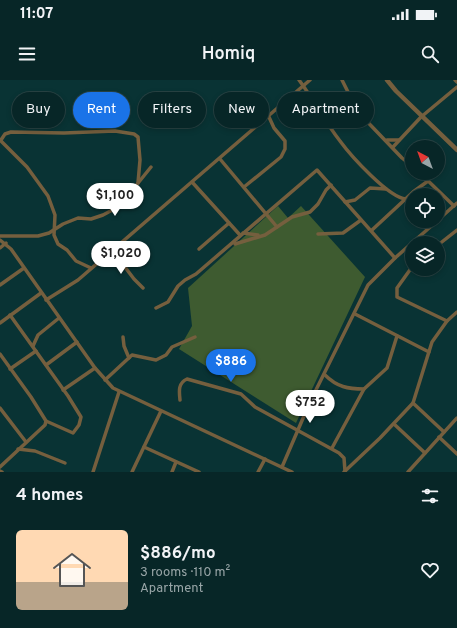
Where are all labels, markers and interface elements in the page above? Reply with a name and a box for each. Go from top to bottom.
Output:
text: 11:07 [20,5,53,24]
icon: menu [16,43,38,65]
text: Homiq [202,43,255,66]
icon: search [419,43,441,65]
chip: Buy [12,92,65,128]
chip: Rent [73,92,130,128]
chip: Filters [138,92,206,128]
chip: New [214,92,269,128]
chip: Apartment [277,92,374,128]
north arrow [405,140,445,180]
map controls [405,140,445,276]
pin: $1,100 [82,183,148,217]
text: $1,100 [96,188,134,204]
button: locate [405,188,445,228]
button: layers [405,236,445,276]
pin: $1,020 [88,241,154,275]
text: $1,020 [100,246,142,262]
pin: $886 [207,349,255,383]
text: $886 [215,354,247,370]
pin: $752 [286,390,334,424]
text: $752 [295,395,325,411]
text: 4 homes [16,485,83,507]
icon: filters [419,485,441,507]
text: $886/mo [140,543,216,565]
icon: home [48,546,96,594]
icon: heart [419,559,441,581]
text: 3 rooms · 110 m² [140,565,230,581]
text: Apartment [140,581,203,597]

